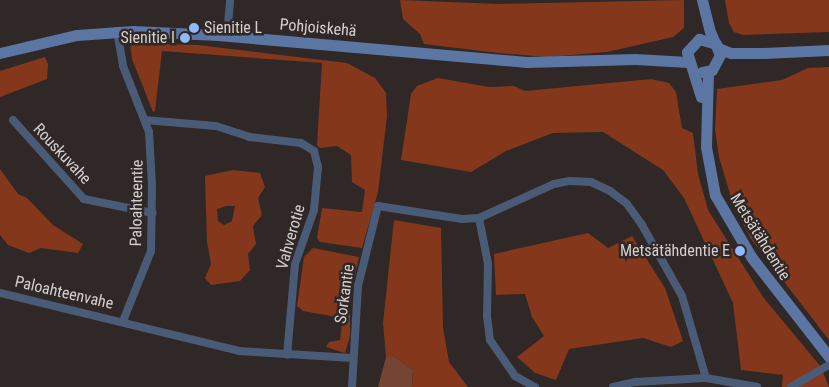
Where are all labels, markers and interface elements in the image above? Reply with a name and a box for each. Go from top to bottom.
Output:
street label: Pohjoiskehä [279,15,357,41]
place label: Sienitie L [204,18,262,38]
marker: Sienitie L [188,22,200,34]
place label: Sienitie I [121,28,175,48]
marker: Sienitie I [179,32,191,44]
street label: Rouskuvahe [29,120,95,188]
street label: Paloahteentie [127,159,147,247]
street label: Metsätähdentie [726,190,794,284]
street label: Vahverotie [273,202,309,272]
place label: Metsätähdentie E [620,241,730,261]
marker: Metsätähdentie E [734,245,746,257]
street label: Sorkantie [331,263,359,325]
street label: Paloahteenvahe [13,272,115,314]

